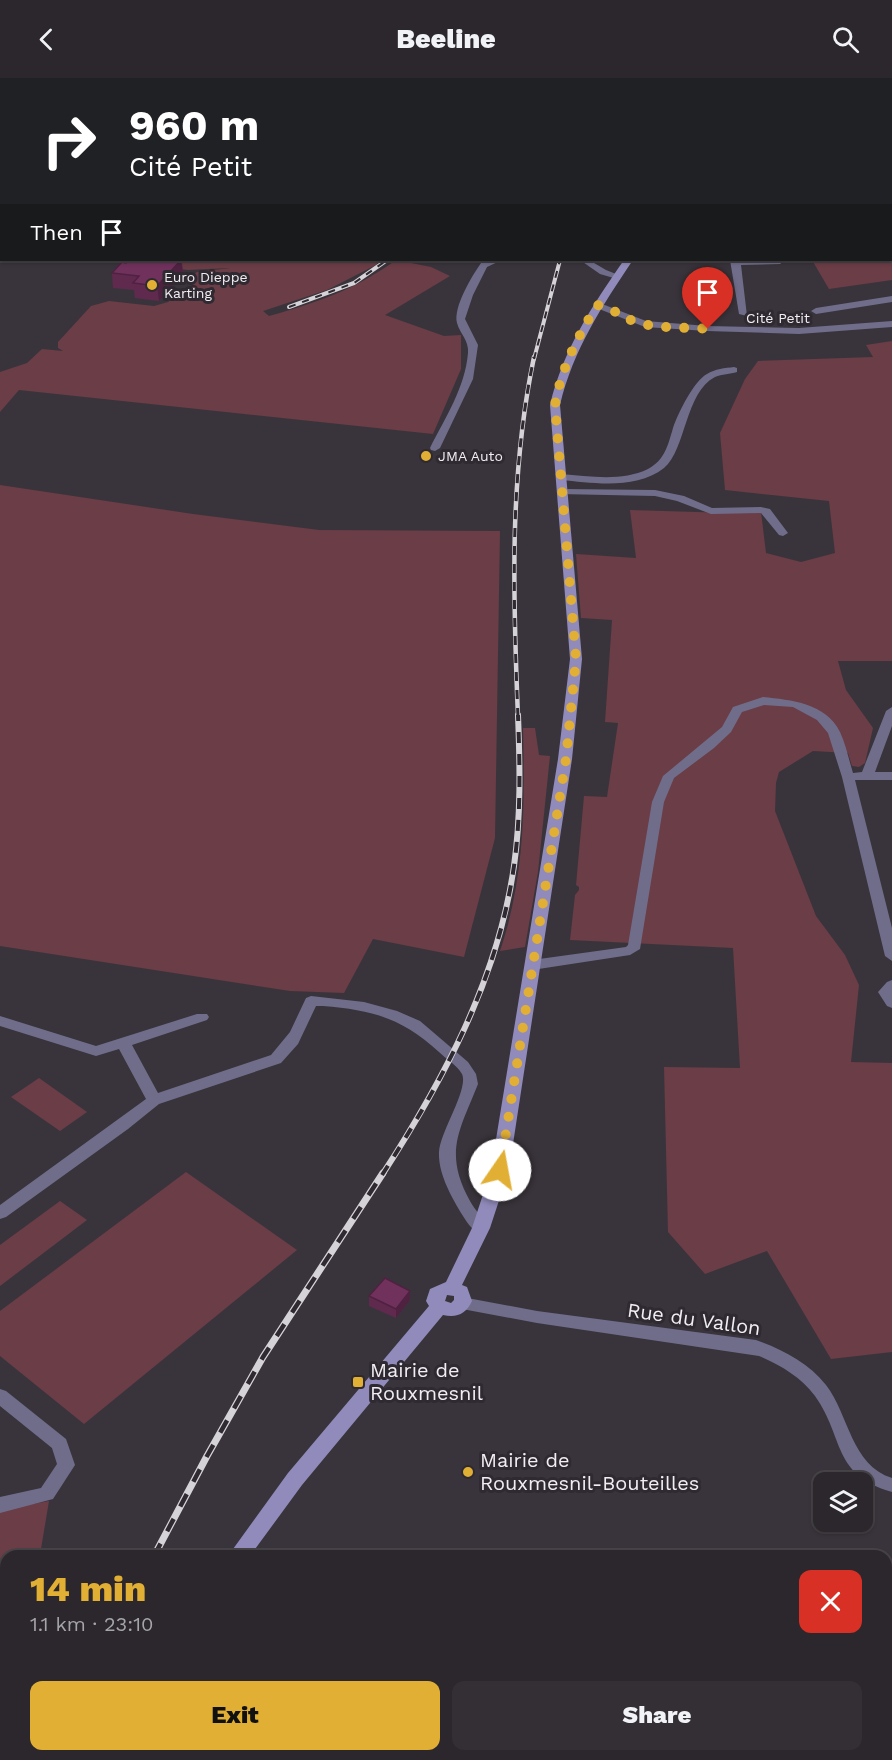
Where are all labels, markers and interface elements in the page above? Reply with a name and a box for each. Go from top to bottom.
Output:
icon: back [30,23,63,56]
text: Beeline [396,23,496,55]
icon: search [829,23,862,56]
text: 960 m [129,101,259,150]
icon: right [30,102,108,180]
text: Cité Petit [129,151,252,183]
icon: arrive [95,216,128,249]
text: Then [30,220,83,245]
pin [682,267,733,329]
place label: Euro Dieppe Karting [164,269,247,301]
icon: arrive [691,276,724,309]
marker: Euro Dieppe Karting [145,278,159,292]
street label: Cité Petit [746,310,810,326]
place label: JMA Auto [438,448,503,464]
marker: JMA Auto [419,449,433,463]
position arrow [468,1138,532,1202]
street label: Rue du Vallon [626,1298,762,1340]
place label: Mairie de Rouxmesnil [370,1358,483,1405]
marker: Mairie de Rouxmesnil [351,1375,365,1389]
place label: Mairie de Rouxmesnil-Bouteilles [480,1448,699,1495]
marker: Mairie de Rouxmesnil-Bouteilles [461,1465,475,1479]
map controls [813,1472,873,1532]
button: layers [813,1472,873,1532]
text: 14 min [30,1568,146,1610]
button: close [799,1570,862,1633]
text: 1.1 km · 23:10 [30,1612,153,1636]
button: Exit [30,1681,440,1750]
button: Share [452,1681,862,1750]

